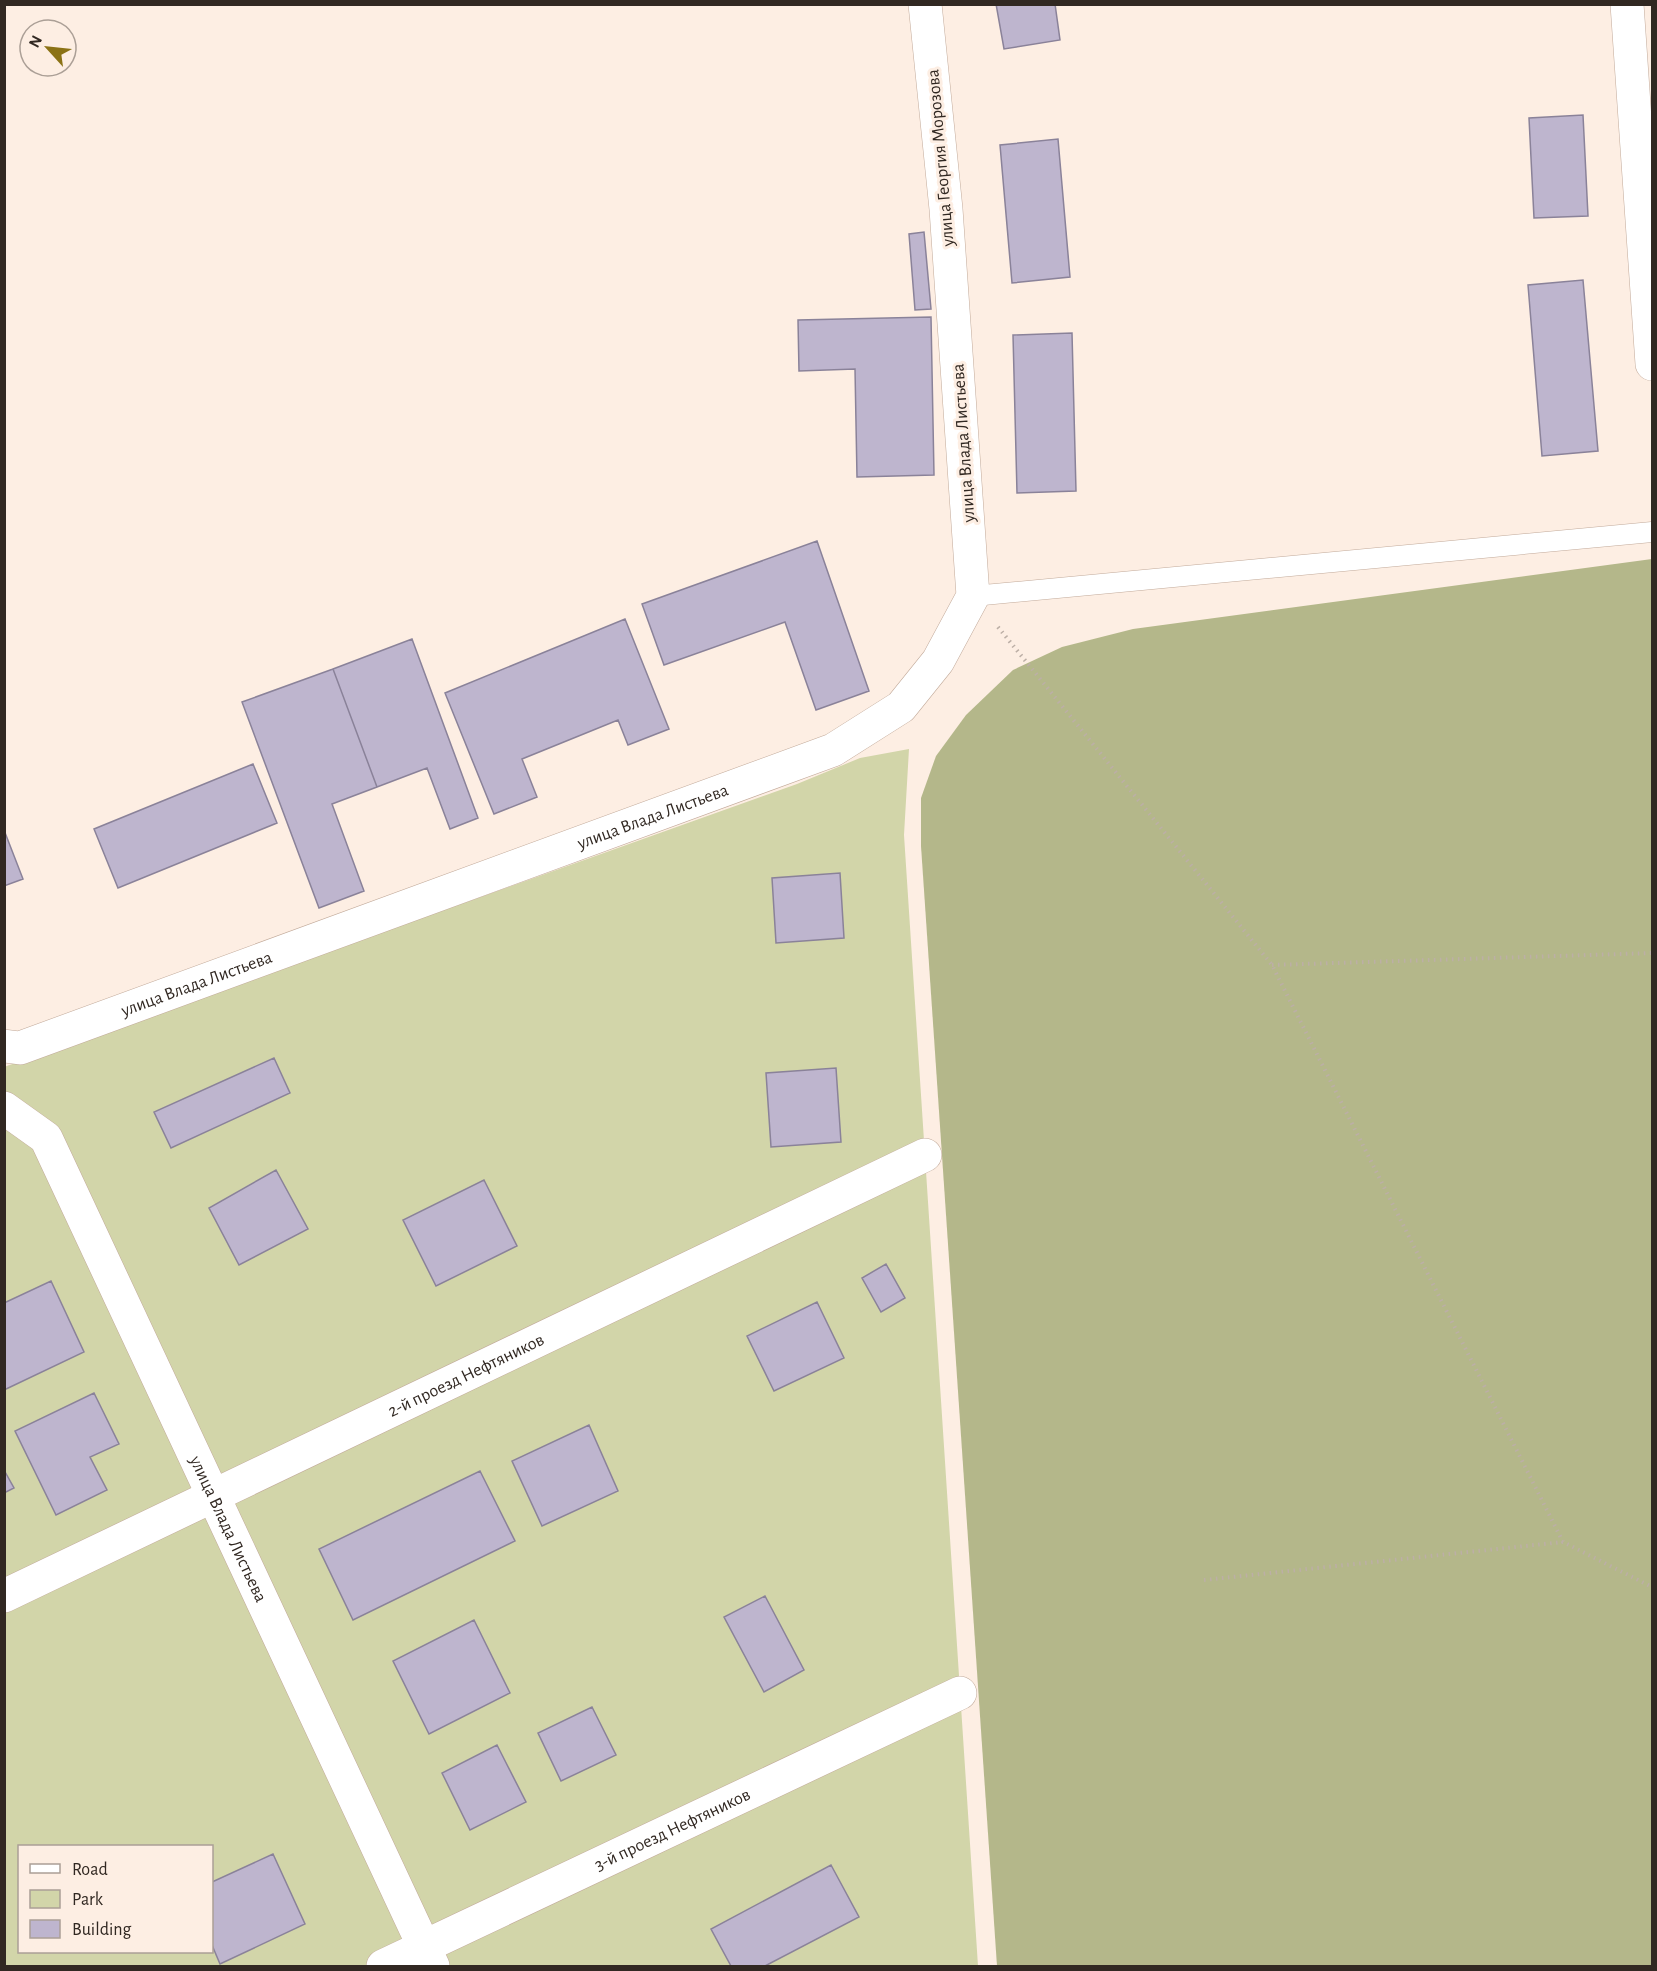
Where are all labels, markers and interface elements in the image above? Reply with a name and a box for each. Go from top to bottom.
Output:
north arrow [18,18,78,78]
text: N [26,33,45,50]
street label: улица Георгия Морозова [924,68,958,248]
street label: улица Влада Листьева [949,363,979,524]
street label: улица Влада Листьева [574,781,731,853]
street label: улица Влада Листьева [118,948,275,1020]
street label: 2-й проезд Нефтяников [385,1331,547,1421]
street label: улица Влада Листьева [185,1452,270,1605]
street label: 3-й проезд Нефтяников [592,1786,753,1875]
legend [18,1845,213,1953]
text: Road [72,1861,108,1879]
text: Park [72,1891,104,1909]
text: Building [72,1921,132,1939]

